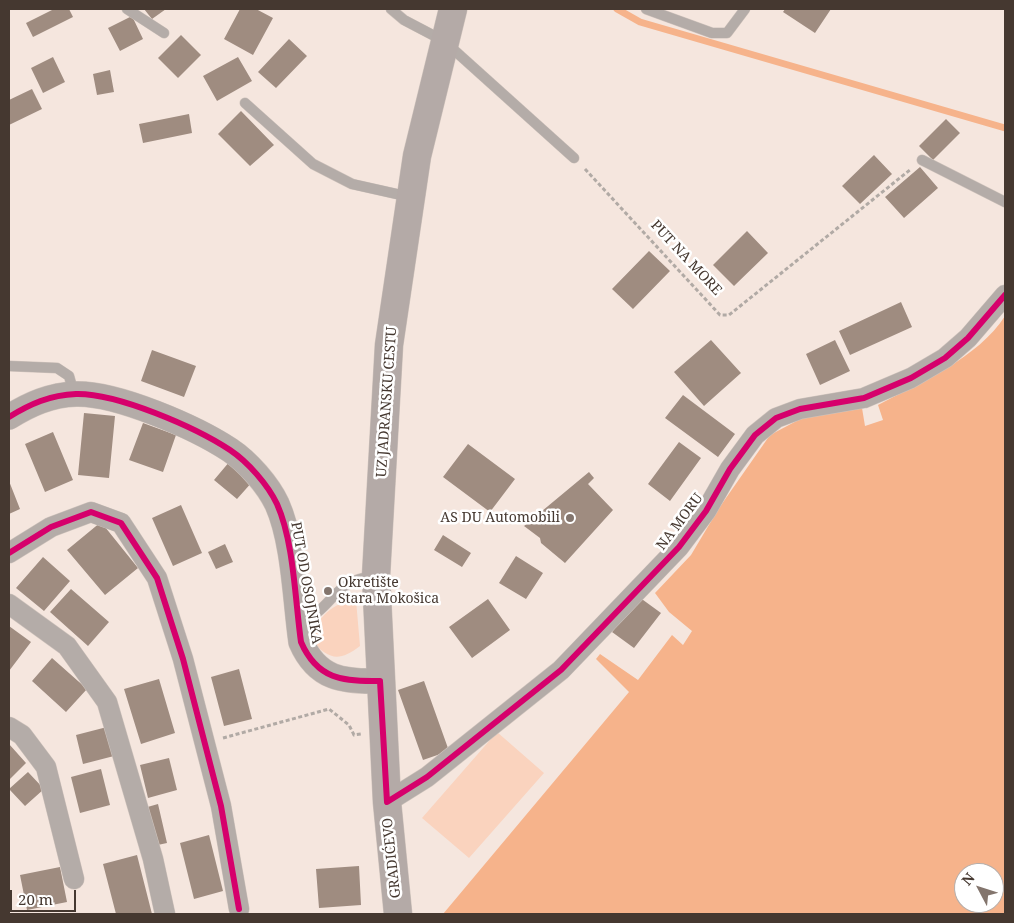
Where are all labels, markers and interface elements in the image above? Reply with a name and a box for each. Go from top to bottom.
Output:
street label: PUT NA MORE [647,217,725,299]
street label: UZ JADRANSKU CESTU [373,326,401,478]
street label: NA MORU [653,490,707,554]
place label: AS DU Automobili [440,510,560,526]
marker: AS DU Automobili [564,512,576,524]
street label: PUT OD OSOJNIKA [287,521,325,645]
place label: Okretište Stara Mokošica [338,575,439,608]
marker: Okretište Stara Mokošica [322,585,334,597]
street label: GRADIĆEVO [379,817,405,899]
north arrow [954,863,1004,913]
text: N [957,868,979,889]
scale bar [12,880,79,912]
text: 20 m [18,889,53,909]

